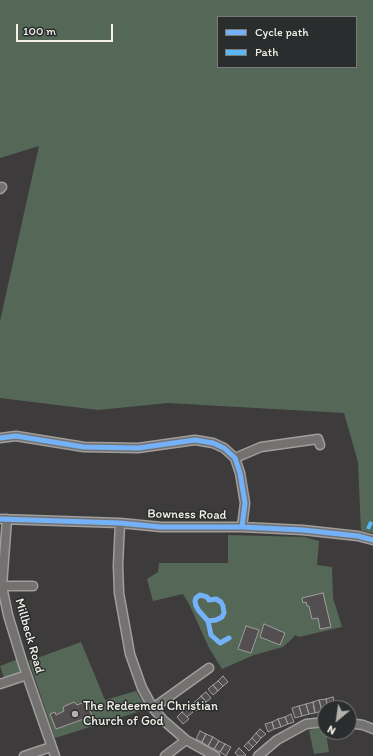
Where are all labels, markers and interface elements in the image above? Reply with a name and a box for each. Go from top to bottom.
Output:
scale bar [18,16,115,42]
legend [217,16,357,68]
text: 100 m [23,24,56,38]
text: Cycle path [255,25,309,39]
text: Path [255,45,278,59]
street label: Bowness Road [147,507,227,523]
street label: Millbeck Road [11,597,47,675]
place label: The Redeemed Christian Church of God [83,699,218,730]
north arrow [317,700,357,740]
marker: The Redeemed Christian Church of God [70,709,80,719]
text: N [325,723,338,738]

